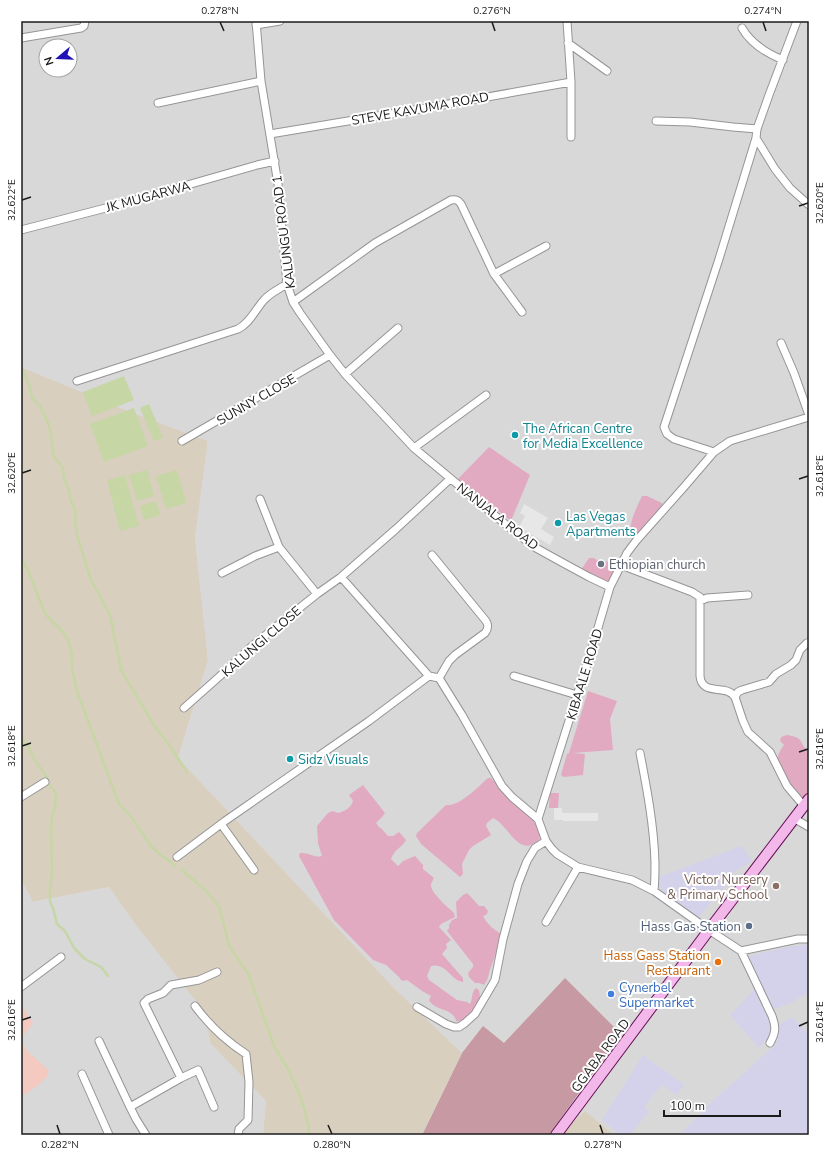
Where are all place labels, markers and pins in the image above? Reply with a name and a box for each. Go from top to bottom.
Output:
place label: The African Centre for Media Excellence [523,420,643,453]
marker: The African Centre for Media Excellence [510,430,520,440]
place label: Las Vegas Apartments [566,508,636,541]
marker: Las Vegas Apartments [553,518,563,528]
place label: Ethiopian church [609,556,706,574]
marker: Ethiopian church [596,559,606,569]
place label: Sidz Visuals [298,751,368,769]
marker: Sidz Visuals [285,754,295,764]
place label: Victor Nursery & Primary School [667,871,768,904]
marker: Victor Nursery & Primary School [771,881,781,891]
place label: Hass Gas Station [641,918,741,936]
marker: Hass Gas Station [744,921,754,931]
place label: Hass Gass Station Restaurant [604,947,710,980]
marker: Hass Gass Station Restaurant [713,957,723,967]
place label: Cynerbel Supermarket [619,979,694,1012]
marker: Cynerbel Supermarket [606,989,616,999]

